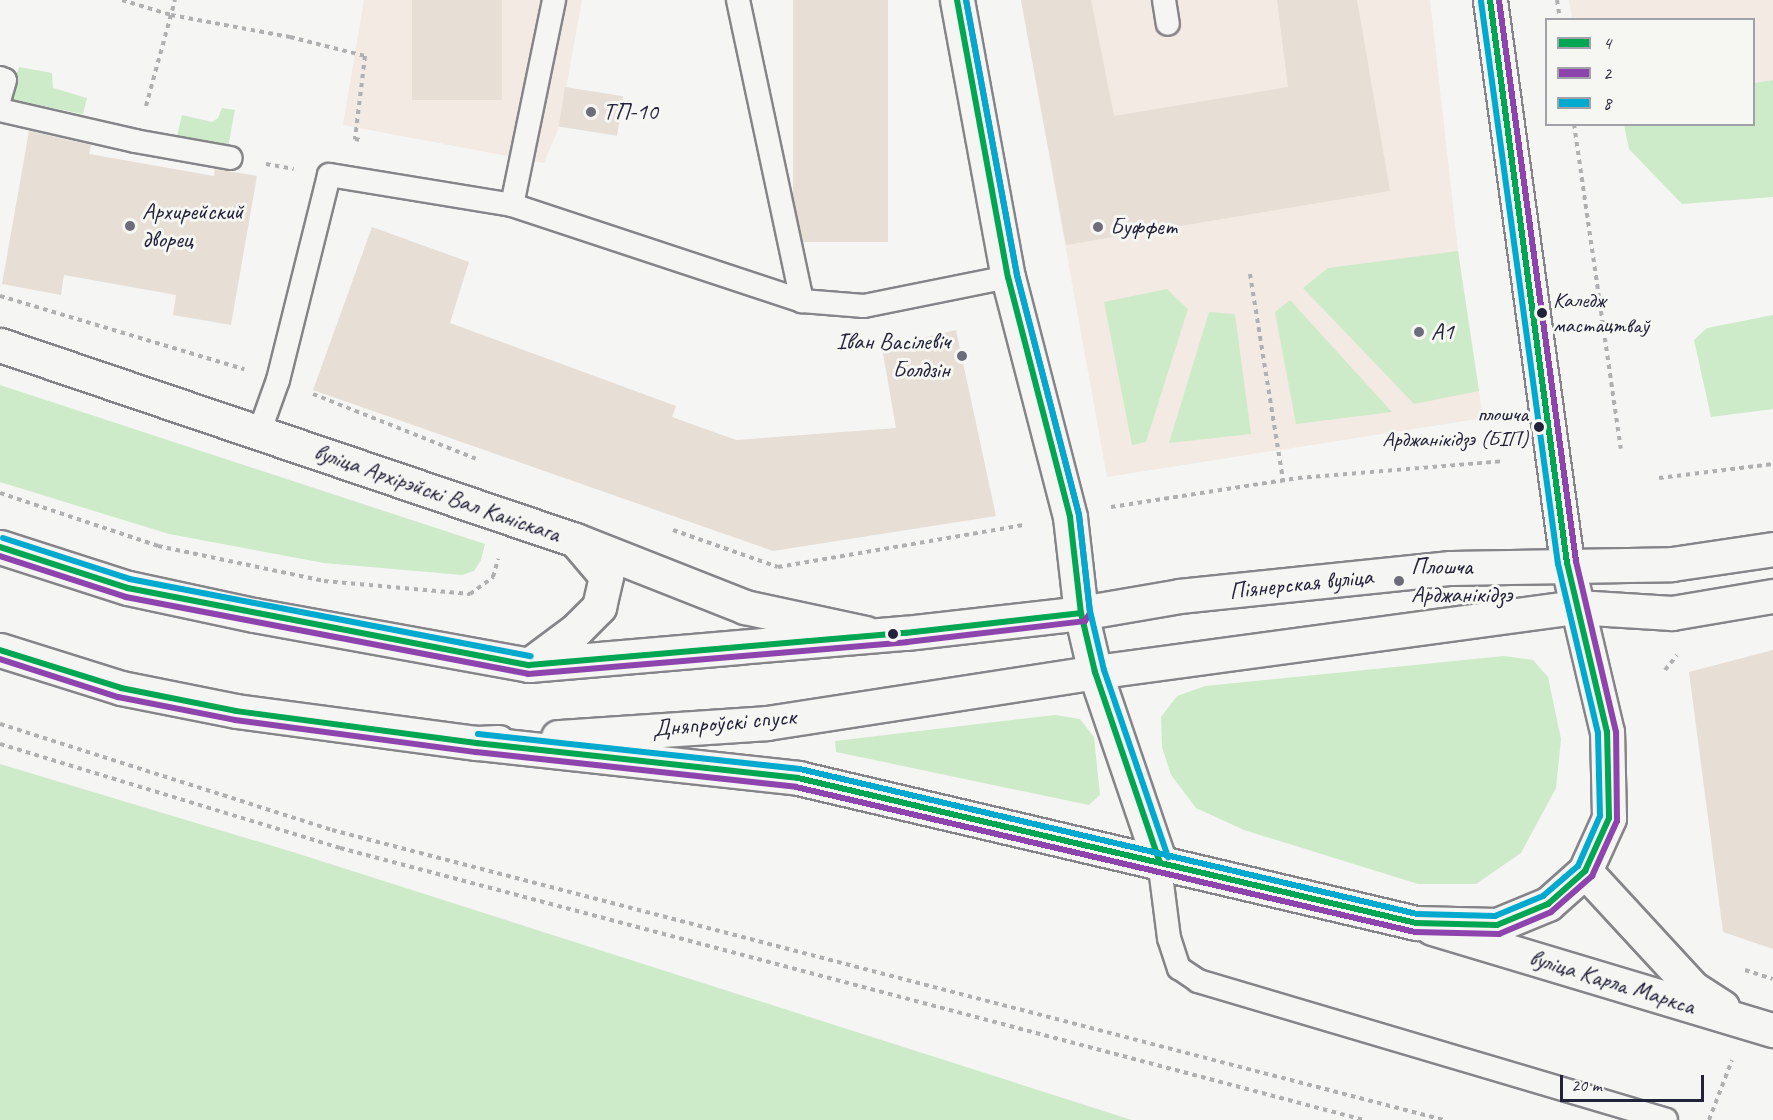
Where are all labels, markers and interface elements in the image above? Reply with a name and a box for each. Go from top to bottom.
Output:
legend [1545,18,1755,126]
text: 4 [1603,32,1611,54]
text: 2 [1603,62,1611,84]
text: 8 [1603,92,1611,114]
place label: ТП-10 [603,98,658,126]
marker: ТП-10 [584,105,598,119]
place label: Архирейский дворец [142,198,243,254]
place label: Буффет [1110,213,1177,241]
marker: Архирейский дворец [123,219,137,233]
marker: Буффет [1091,220,1105,234]
place label: Каледж мастацтваў [1553,287,1649,338]
marker: Каледж мастацтваў [1536,307,1548,319]
place label: A1 [1431,318,1454,346]
marker: A1 [1412,325,1426,339]
place label: Іван Васілевіч Болдзін [836,328,950,384]
marker: Іван Васілевіч Болдзін [955,349,969,363]
place label: плошча Арджанікідзэ (БІП) [1382,401,1528,452]
marker: плошча Арджанікідзэ (БІП) [1533,421,1545,433]
street label: вуліца Архірэйскі Вал Каніскага [310,437,564,549]
place label: Плошча Арджанікідзэ [1411,553,1512,609]
street label: Піянерская вуліца [1228,562,1374,606]
marker: Плошча Арджанікідзэ [1392,574,1406,588]
unlabelled marker [887,628,899,640]
street label: Дняпроўскі спуск [651,702,797,744]
street label: вуліца Карла Маркса [1526,943,1698,1021]
scale bar [1563,1063,1707,1101]
text: 20 m [1571,1074,1602,1096]

